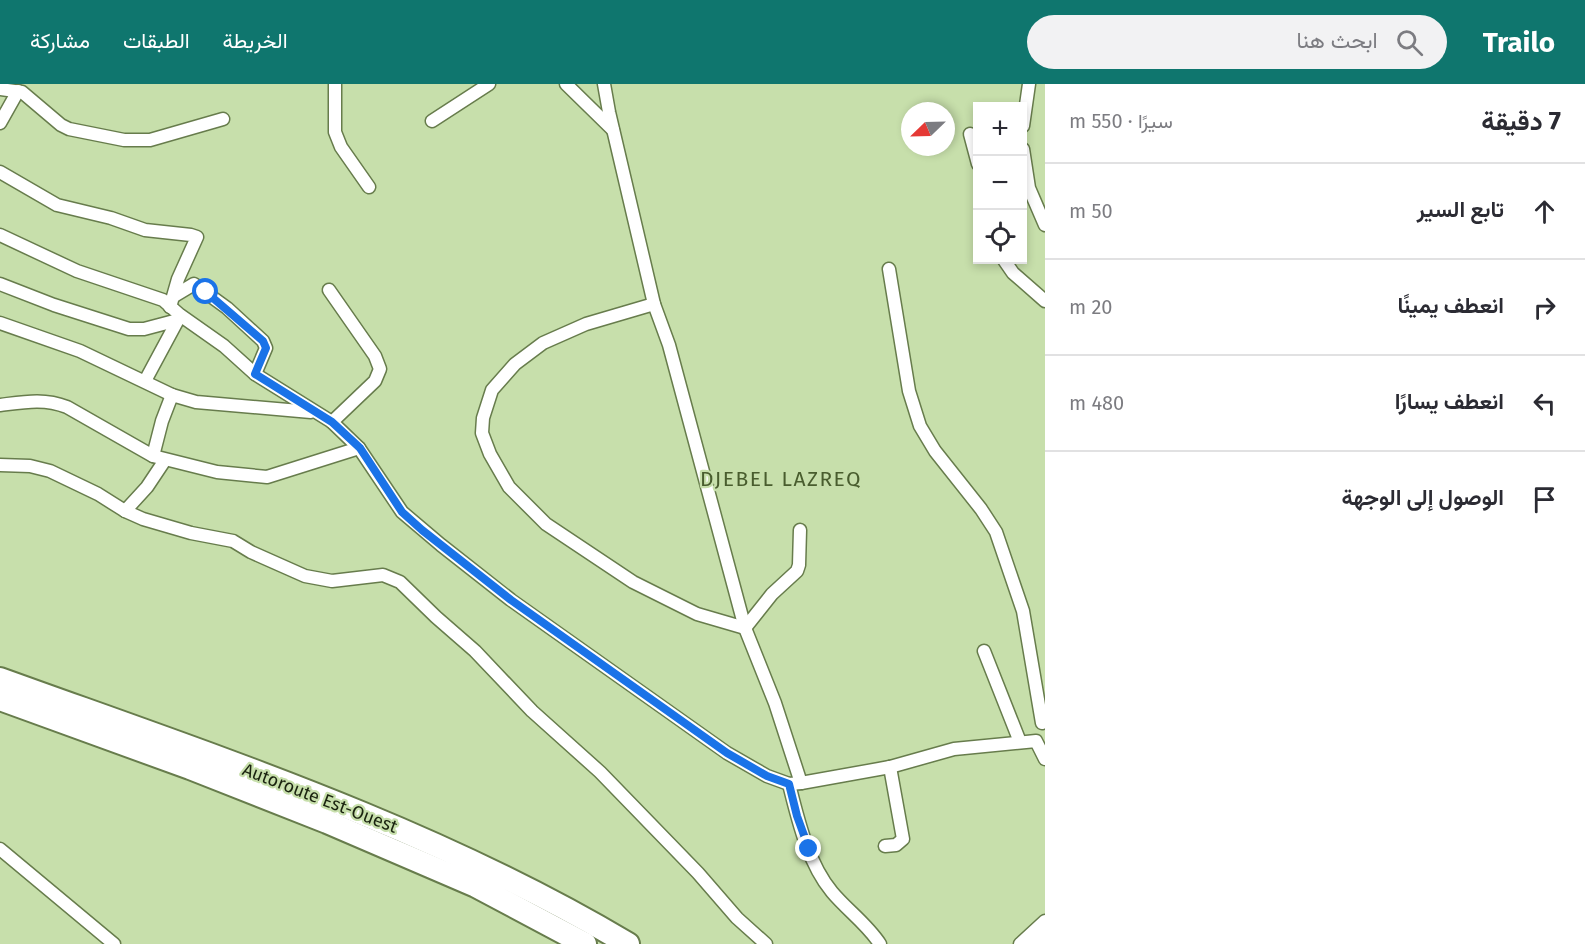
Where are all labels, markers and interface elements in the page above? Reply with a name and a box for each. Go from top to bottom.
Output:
search box [1027,15,1447,69]
icon: search [1393,26,1426,59]
text: Trailo [1483,26,1555,59]
text: ابحث هنا [1296,27,1378,54]
text: مشاركة [30,28,90,54]
text: الطبقات [123,28,190,54]
text: الخريطة [223,28,288,54]
north arrow [901,102,955,156]
map controls [973,102,1027,264]
button: + [973,102,1027,156]
text: 7 دقيقة [1481,106,1561,137]
text: سيرًا · 550 m [1069,109,1173,133]
button: − [973,156,1027,210]
icon: ahead [1528,195,1561,228]
text: تابع السير [1417,196,1504,223]
text: 50 m [1069,199,1113,223]
button: locate [973,210,1027,264]
route start [192,278,218,304]
icon: right [1528,291,1561,324]
text: انعطف يمينًا [1397,292,1504,319]
text: 20 m [1069,295,1113,319]
icon: left [1528,387,1561,420]
text: انعطف يسارًا [1395,388,1504,415]
text: 480 m [1069,391,1124,415]
district label: DJEBEL LAZREQ [700,466,862,492]
icon: arrive [1528,483,1561,516]
text: الوصول إلى الوجهة [1341,484,1504,511]
street label: Autoroute Est-Ouest [239,758,401,838]
route end [795,835,821,861]

